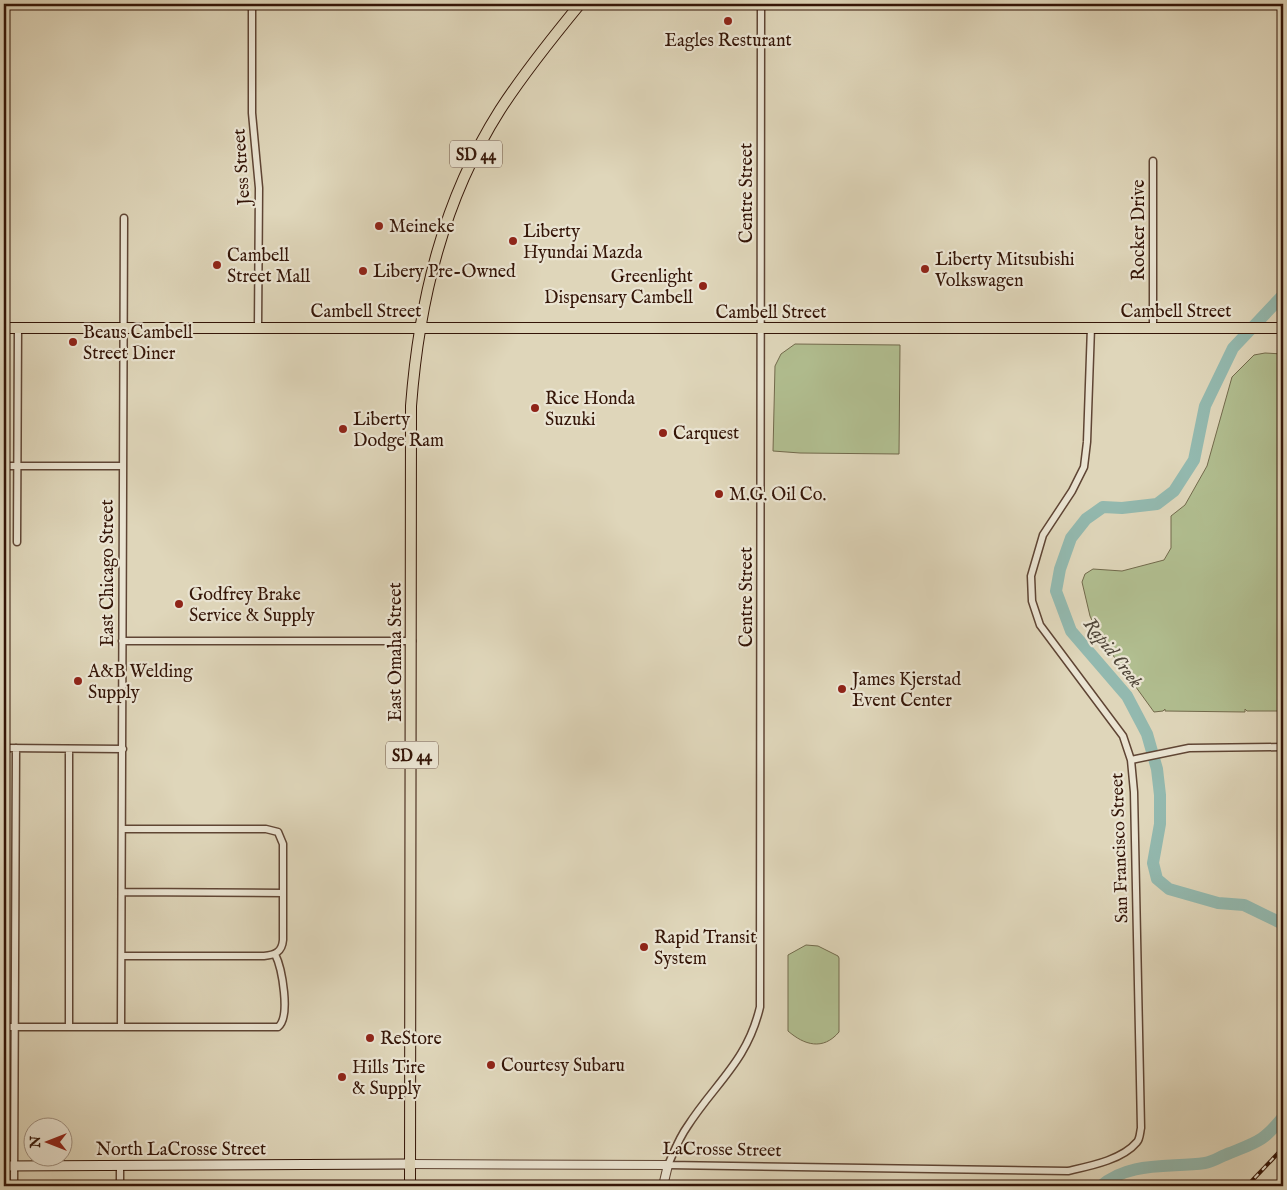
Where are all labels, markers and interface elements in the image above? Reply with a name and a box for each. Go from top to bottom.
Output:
marker: Eagles Resturant [722,15,734,27]
place label: Eagles Resturant [664,30,792,53]
street label: Jess Street [228,128,257,208]
road number: SD 44 [450,140,502,168]
street label: Centre Street [736,143,759,243]
street label: Rocker Drive [1128,179,1151,281]
place label: Meineke [389,216,454,239]
marker: Meineke [373,220,385,232]
place label: Liberty Hyundai Mazda [523,221,643,265]
marker: Liberty Hyundai Mazda [507,235,519,247]
place label: Cambell Street Mall [227,245,310,289]
place label: Liberty Mitsubishi Volkswagen [934,249,1075,293]
marker: Cambell Street Mall [211,259,223,271]
place label: Libery Pre-Owned [373,261,516,284]
marker: Liberty Mitsubishi Volkswagen [919,263,931,275]
marker: Libery Pre-Owned [357,265,369,277]
place label: Greenlight Dispensary Cambell [544,266,693,310]
marker: Greenlight Dispensary Cambell [697,280,709,292]
street label: Cambell Street [311,301,421,324]
street label: Cambell Street [1121,301,1231,324]
street label: Cambell Street [716,302,826,325]
place label: Beaus Cambell Street Diner [83,322,193,366]
marker: Beaus Cambell Street Diner [67,336,79,348]
place label: Rice Honda Suzuki [545,388,635,432]
marker: Rice Honda Suzuki [529,402,541,414]
place label: Liberty Dodge Ram [353,409,444,453]
marker: Liberty Dodge Ram [337,423,349,435]
place label: Carquest [673,423,739,446]
marker: Carquest [657,427,669,439]
place label: M.G. Oil Co. [729,484,826,507]
marker: M.G. Oil Co. [713,488,725,500]
street label: East Chicago Street [97,499,120,647]
street label: Centre Street [736,547,759,647]
street label: East Omaha Street [385,582,408,722]
place label: Godfrey Brake Service & Supply [189,584,315,628]
marker: Godfrey Brake Service & Supply [173,598,185,610]
water label: Rapid Creek [1078,613,1148,693]
place label: A&B Welding Supply [87,661,193,705]
place label: James Kjerstad Event Center [850,669,961,713]
marker: A&B Welding Supply [72,675,84,687]
marker: James Kjerstad Event Center [836,683,848,695]
road number: SD 44 [386,742,438,768]
street label: San Francisco Street [1106,772,1135,924]
place label: Rapid Transit System [654,927,756,971]
marker: Rapid Transit System [638,941,650,953]
place label: ReStore [380,1028,442,1051]
marker: ReStore [364,1032,376,1044]
place label: Courtesy Subaru [501,1055,625,1078]
place label: Hills Tire & Supply [352,1057,425,1101]
marker: Courtesy Subaru [485,1059,497,1071]
marker: Hills Tire & Supply [336,1071,348,1083]
north arrow [22,1118,72,1168]
text: N [27,1136,45,1149]
street label: LaCrosse Street [662,1138,782,1163]
street label: North LaCrosse Street [96,1139,266,1162]

